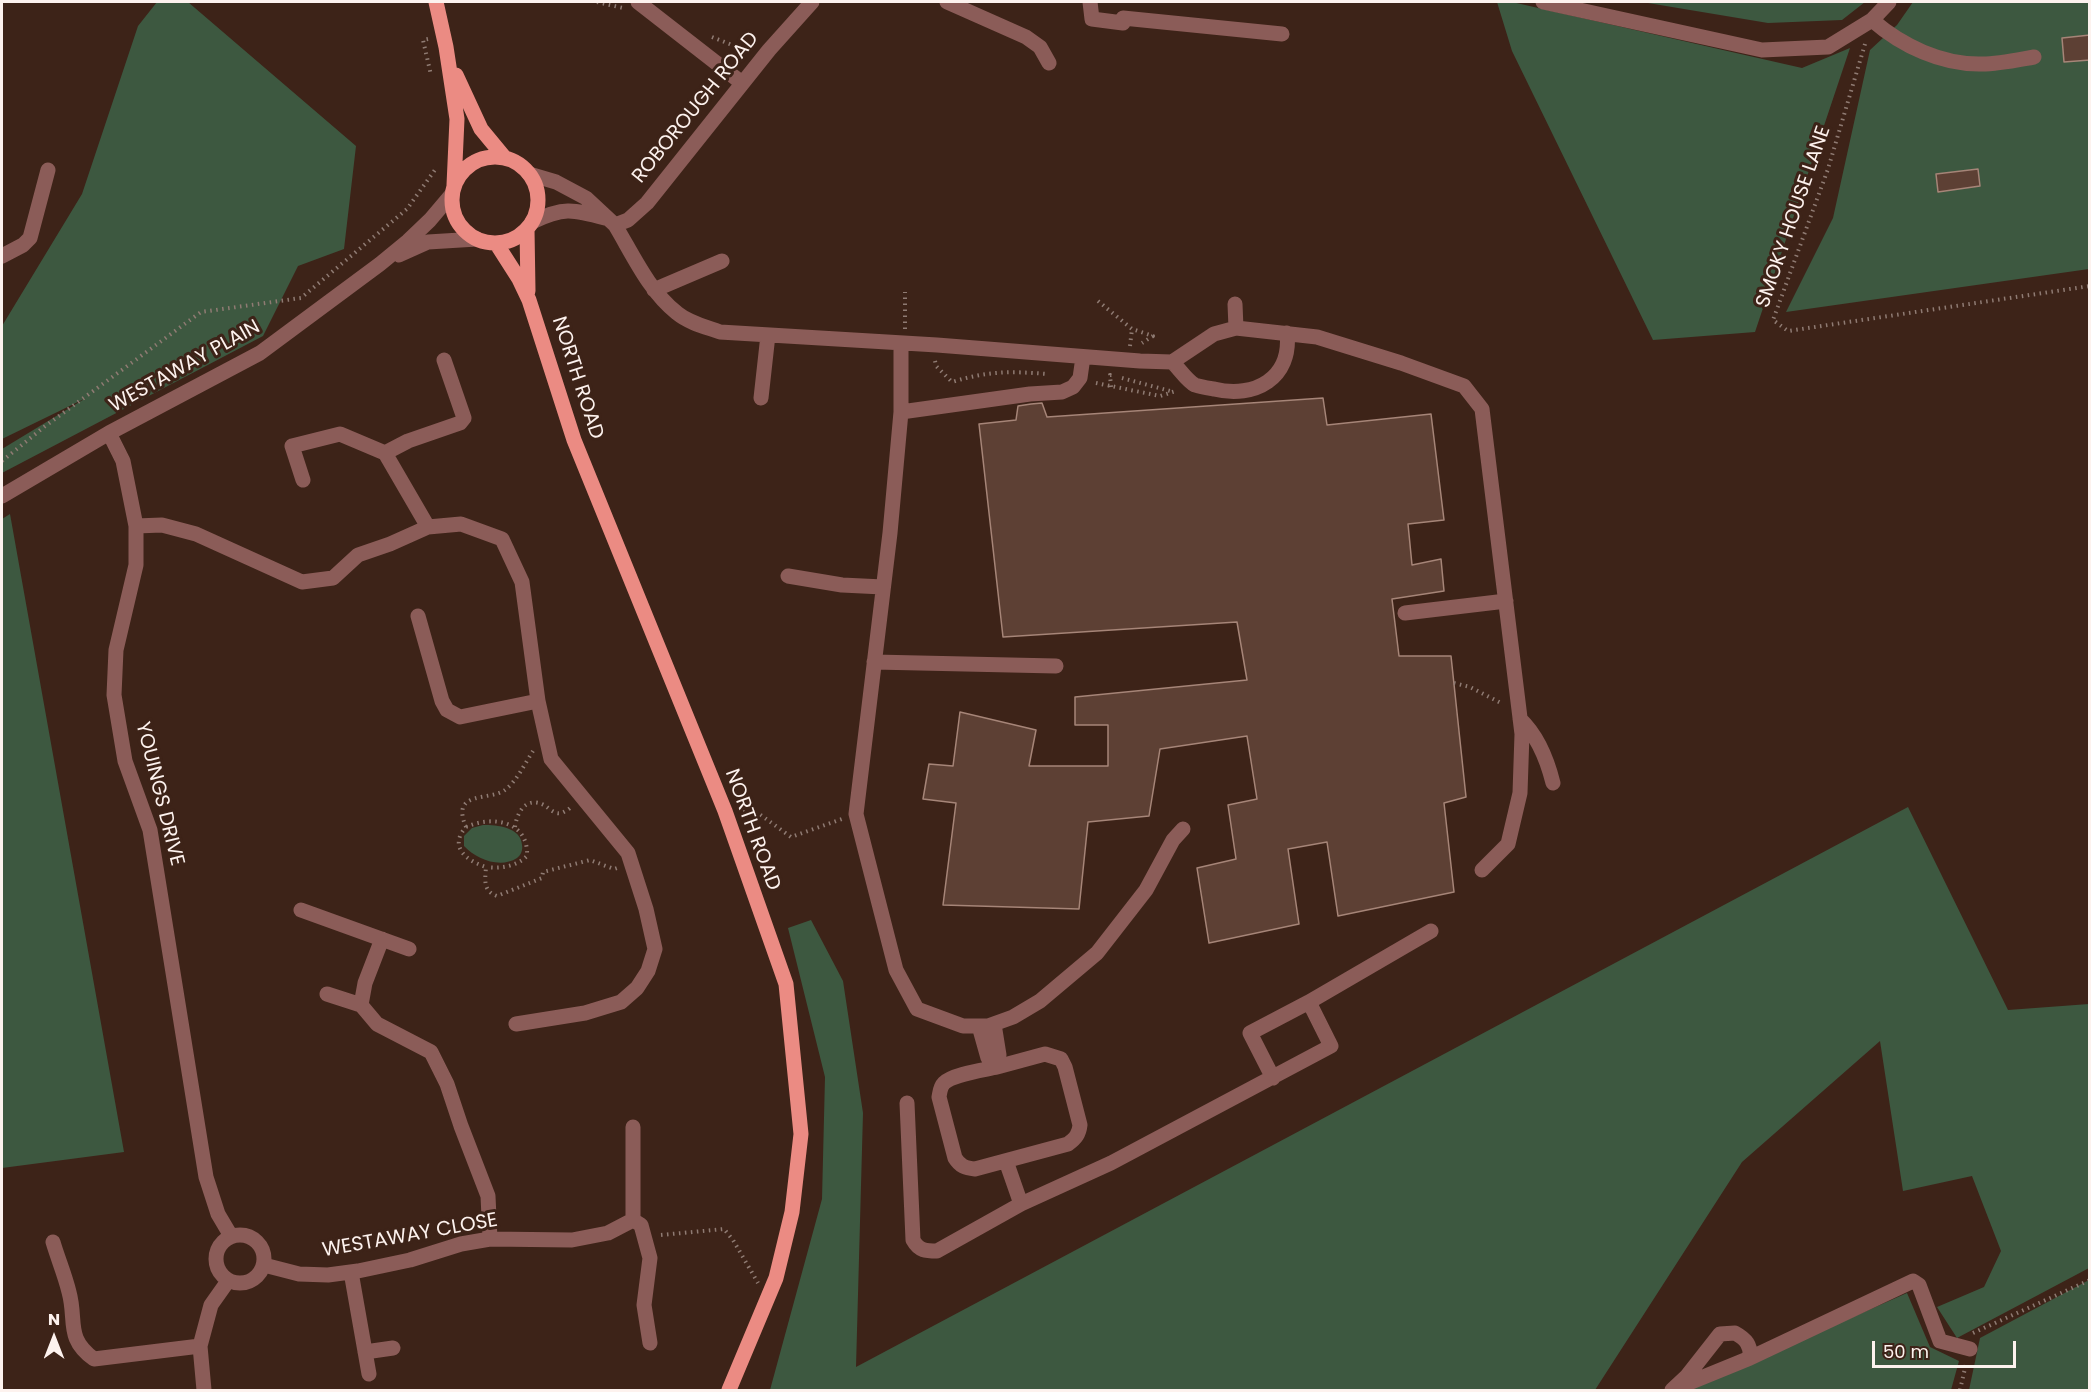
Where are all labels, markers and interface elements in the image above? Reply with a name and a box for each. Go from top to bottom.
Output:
street label: ROBOROUGH ROAD [628,28,764,188]
street label: SMOKY HOUSE LANE [1752,123,1836,311]
street label: NORTH ROAD [546,314,608,442]
street label: WESTAWAY PLAIN [105,316,265,418]
street label: YOUINGS DRIVE [130,720,188,868]
street label: NORTH ROAD [719,766,785,894]
street label: WESTAWAY CLOSE [320,1209,500,1263]
north arrow [24,1308,84,1368]
text: N [48,1308,60,1331]
scale bar [1875,1329,2019,1367]
text: 50 m [1883,1339,1929,1364]

